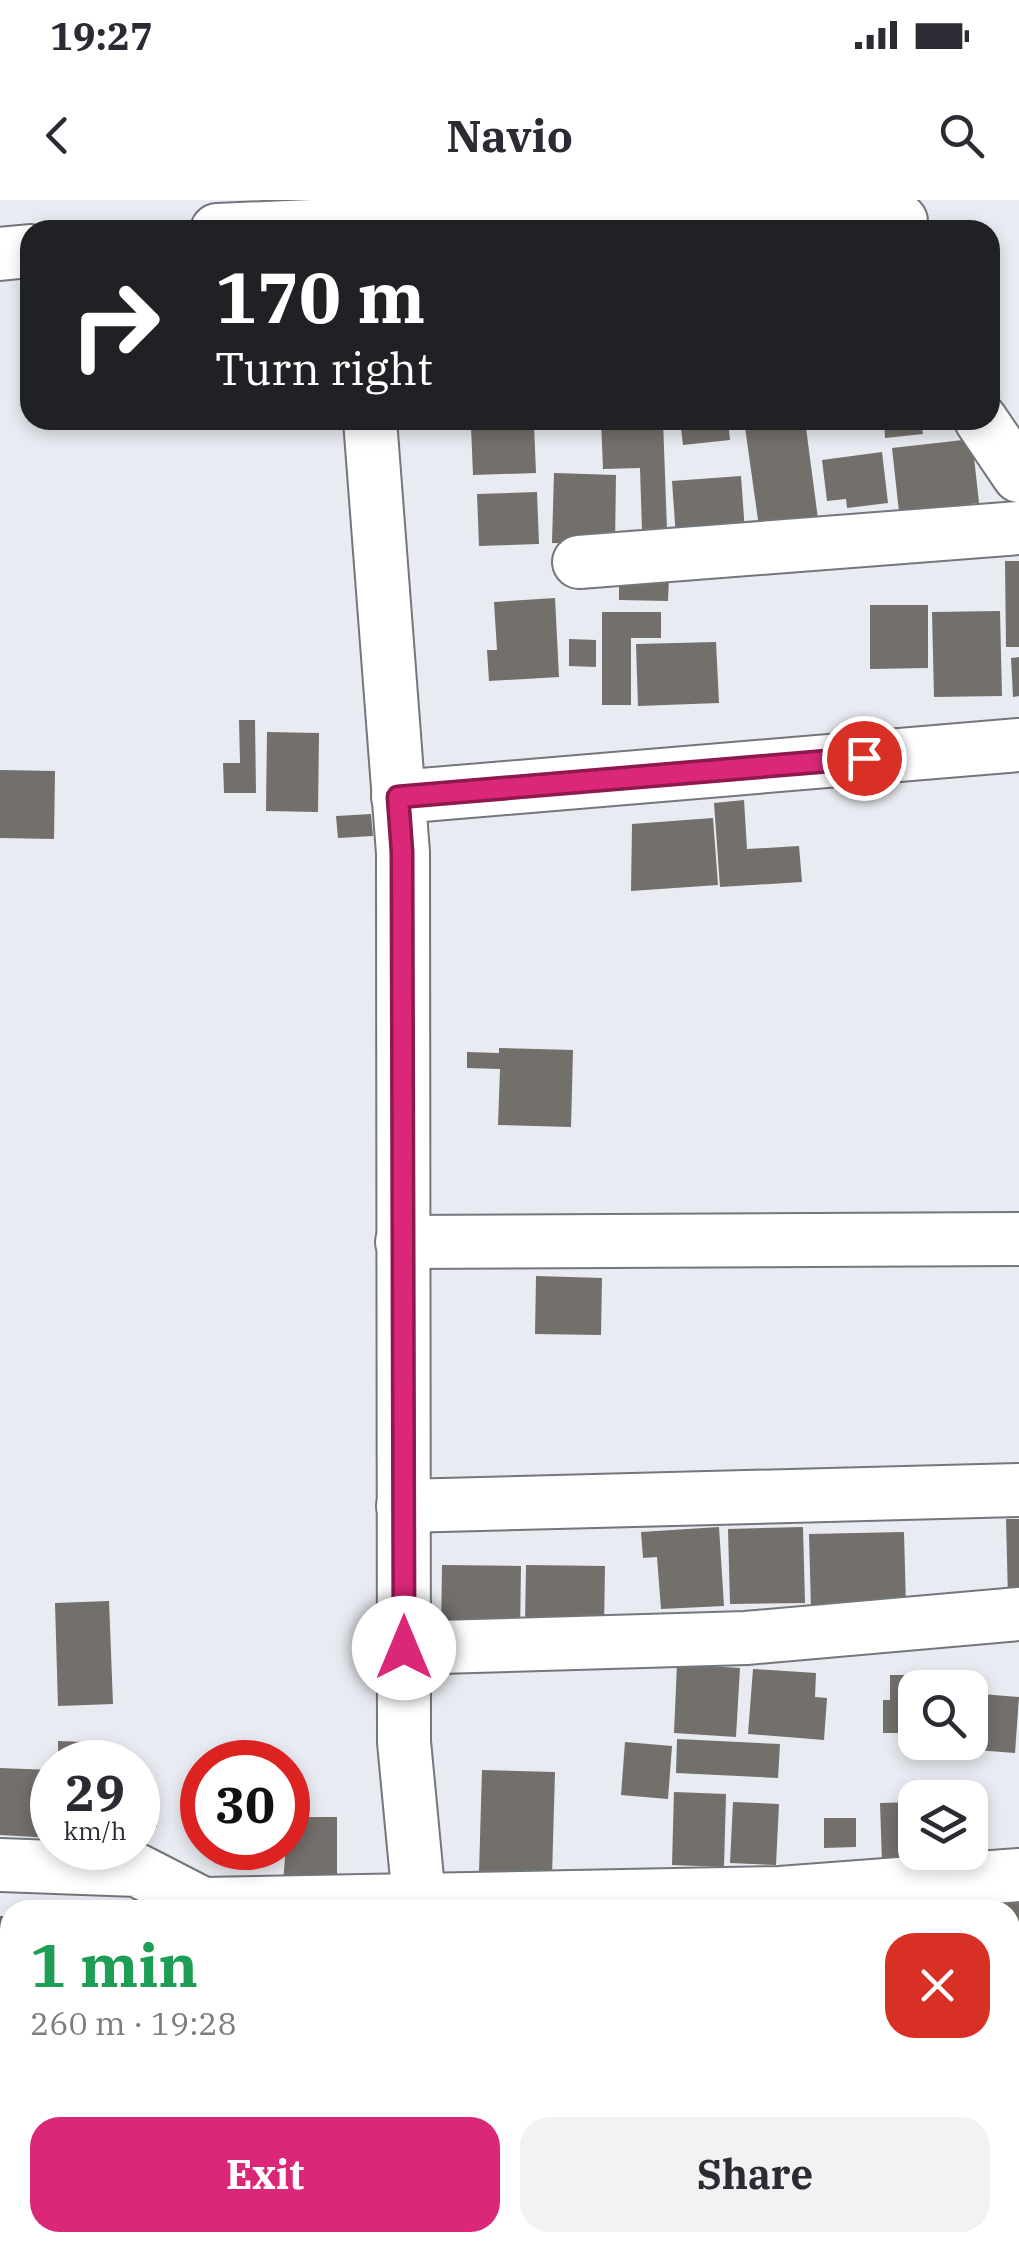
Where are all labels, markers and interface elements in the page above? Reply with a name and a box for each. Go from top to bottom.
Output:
text: 19:27 [50,11,153,60]
text: Navio [446,106,573,164]
icon: back [30,108,85,163]
icon: search [934,108,989,163]
text: 170 m [215,251,425,342]
icon: right [50,260,180,390]
text: Turn right [215,339,433,397]
pin [822,716,907,801]
icon: arrive [837,731,892,786]
position arrow [352,1596,456,1700]
map controls [898,1670,988,1870]
button: search [898,1670,988,1760]
speed limit sign: 30 [180,1740,310,1870]
text: 29 [65,1760,125,1825]
button: layers [898,1780,988,1870]
text: km/h [63,1814,127,1847]
text: 1 min [30,1925,198,2004]
button: close [885,1933,990,2038]
text: 260 m · 19:28 [30,2002,237,2044]
button: Exit [30,2117,500,2232]
button: Share [520,2117,990,2232]

